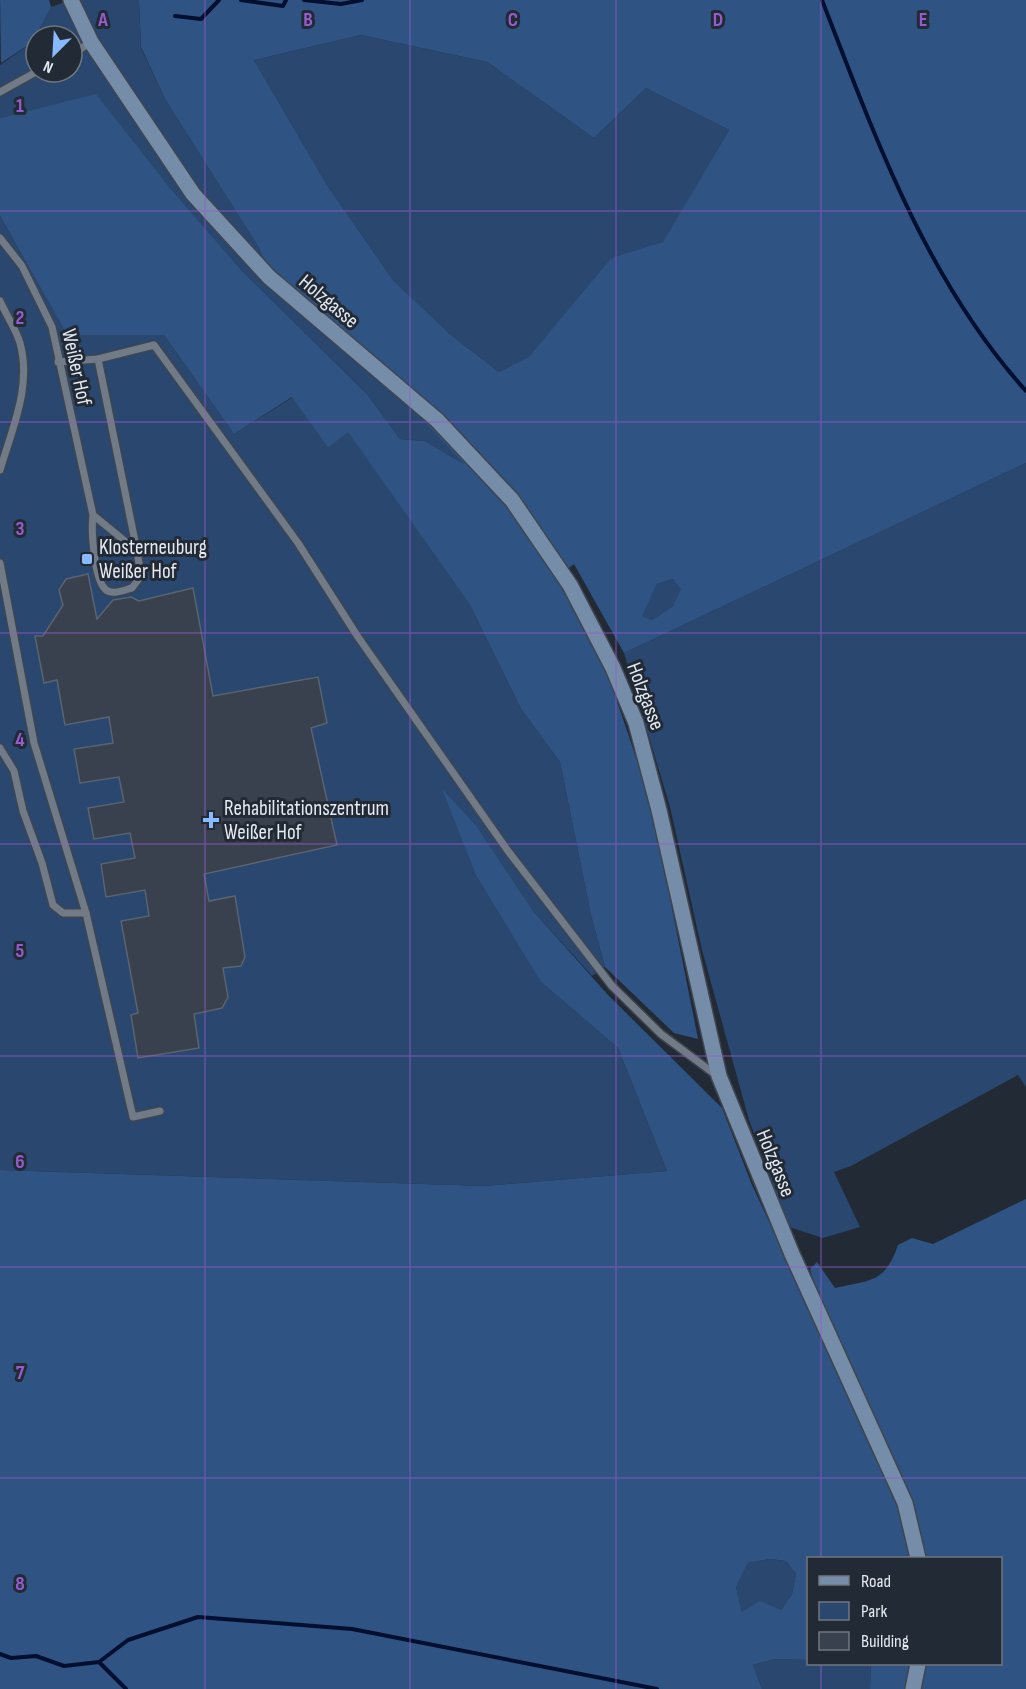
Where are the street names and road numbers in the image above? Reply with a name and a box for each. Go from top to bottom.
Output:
street label: Holzgasse [294,269,364,334]
street label: Weißer Hof [56,327,97,409]
street label: Holzgasse [621,659,670,733]
street label: Holzgasse [751,1126,800,1200]

